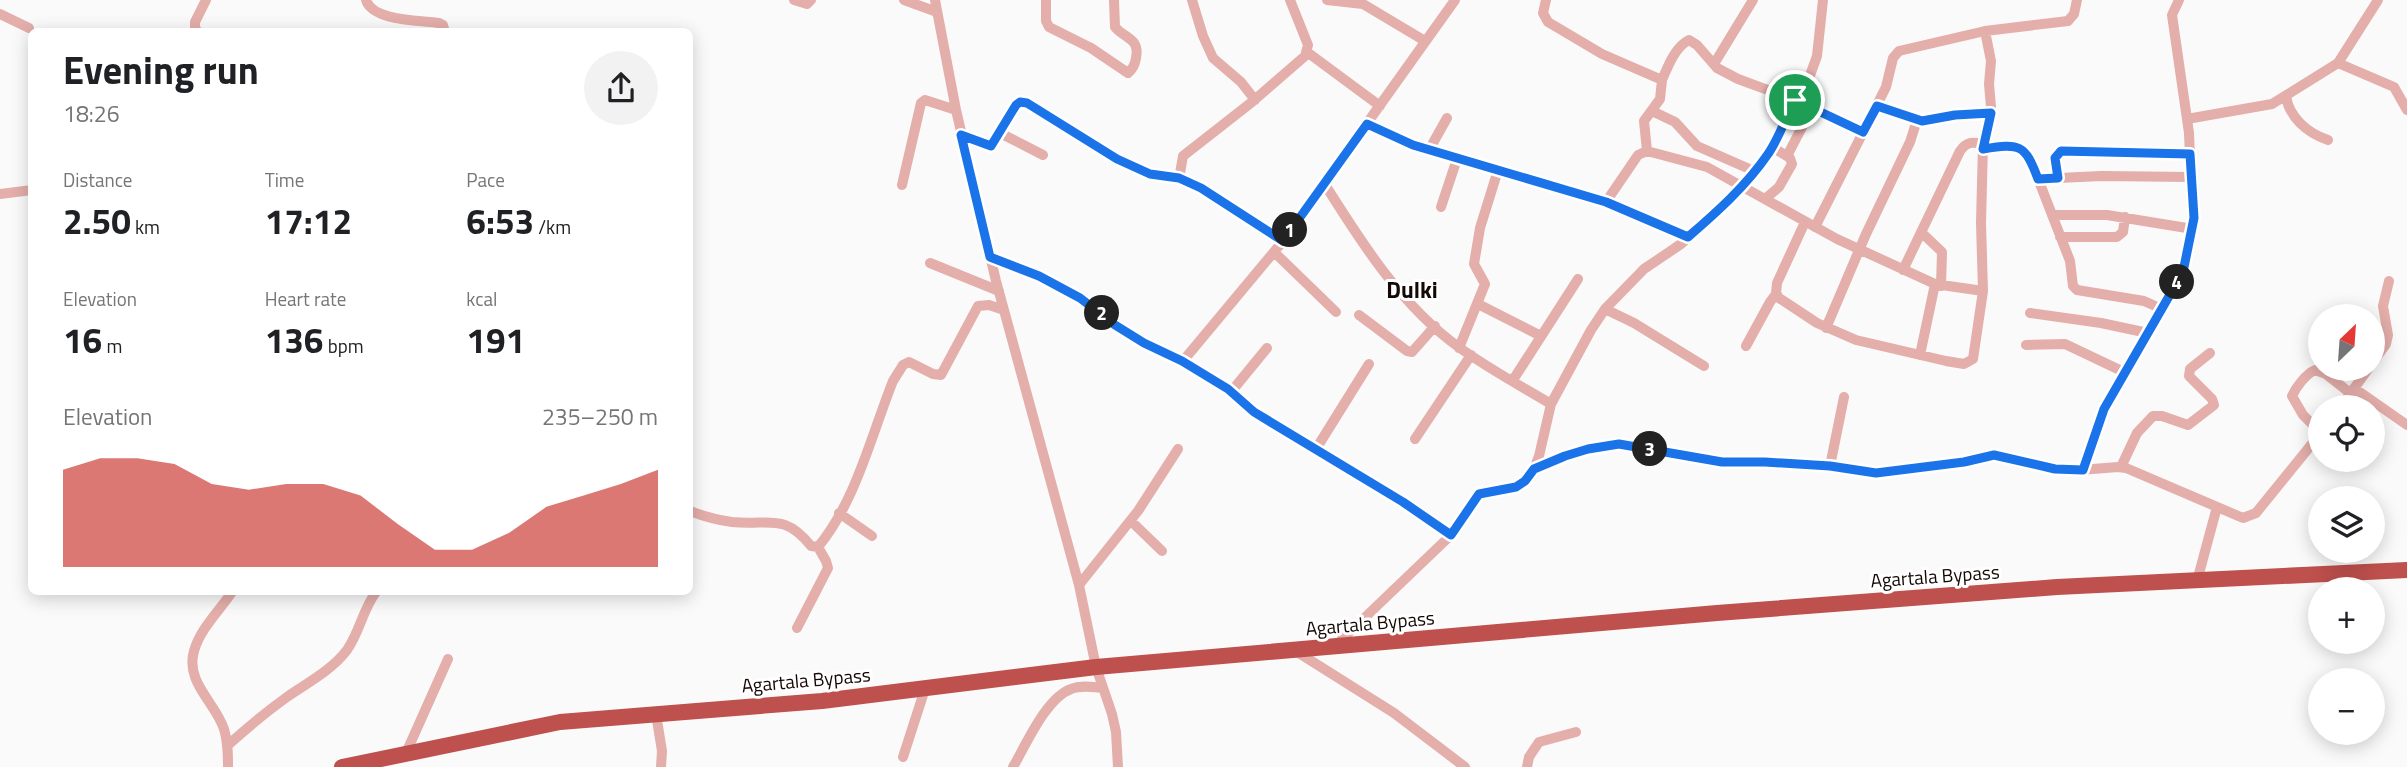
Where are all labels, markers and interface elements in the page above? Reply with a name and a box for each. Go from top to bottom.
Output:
text: Evening run [63,41,259,99]
button: share [584,51,658,125]
pin [1765,70,1825,130]
icon: arrive [1776,81,1814,119]
text: 18:26 [63,96,120,131]
text: Distance [63,165,132,194]
text: Time [265,165,304,194]
text: Pace [466,165,505,194]
text: 2.50 [63,194,131,248]
text: 17:12 [265,194,352,248]
text: 6:53 [466,194,534,248]
text: km [131,212,160,241]
text: /km [534,212,571,241]
pin: 1 [1272,212,1308,247]
text: 1 [1284,215,1295,244]
pin: 4 [2160,264,2194,300]
text: 4 [2171,267,2182,296]
district label: Dulki [1386,272,1438,307]
text: Elevation [63,284,137,313]
text: Heart rate [265,284,346,313]
text: kcal [466,284,497,313]
pin: 2 [1084,296,1120,330]
text: 2 [1096,298,1107,327]
north arrow [2308,304,2385,382]
map controls [2308,304,2385,745]
text: 16 [63,313,102,367]
text: 136 [265,313,323,367]
text: 191 [466,313,525,367]
text: m [102,331,122,360]
text: bpm [323,331,364,360]
button: locate [2308,395,2385,472]
text: Elevation [63,399,152,434]
text: 235–250 m [542,399,658,434]
pin: 3 [1632,432,1668,466]
text: 3 [1644,434,1655,463]
button: layers [2308,486,2385,563]
street label: Agartala Bypass [1869,557,2001,594]
button: + [2308,577,2385,654]
street label: Agartala Bypass [1304,602,1436,643]
street label: Agartala Bypass [740,659,872,700]
button: − [2308,668,2385,745]

